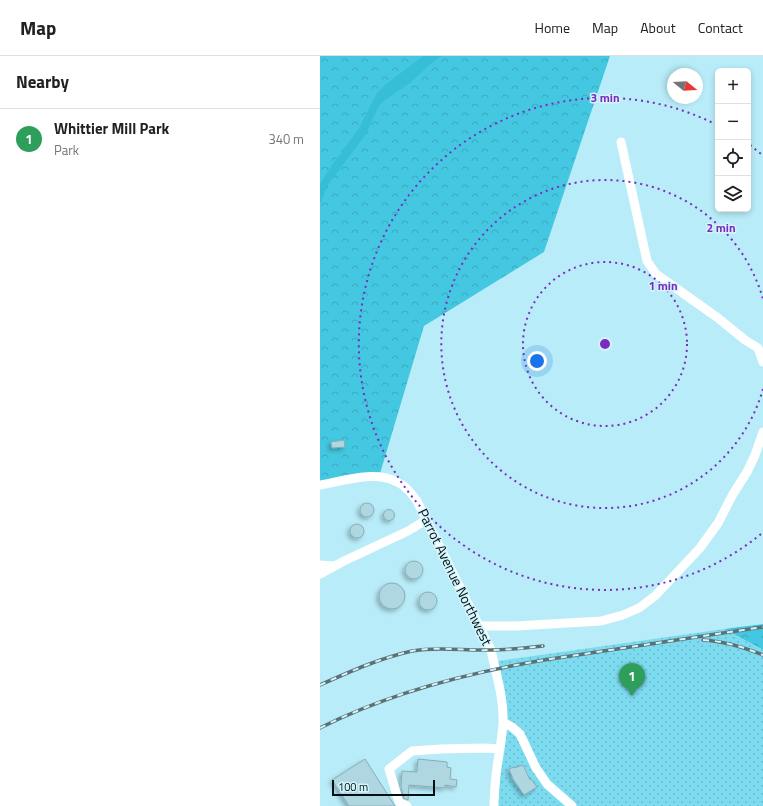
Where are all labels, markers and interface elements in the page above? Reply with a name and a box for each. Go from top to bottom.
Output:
text: Map [20,13,56,42]
text: Home [535,17,570,38]
text: Map [592,17,618,38]
text: About [640,17,676,38]
text: Contact [698,17,743,38]
north arrow [667,68,703,104]
map controls [715,68,751,212]
button: + [715,68,751,104]
text: Nearby [16,69,69,95]
text: 3 min [590,88,620,107]
button: − [715,104,751,140]
text: Whittier Mill Park [54,117,169,140]
text: 1 [25,129,33,149]
text: 340 m [268,129,304,149]
text: Park [54,140,79,160]
button: locate [715,140,751,176]
button: layers [715,176,751,212]
text: 2 min [706,218,736,237]
text: 1 min [648,276,678,295]
centre of rings [598,337,612,351]
your location [527,351,547,371]
street label: Parrot Avenue Northwest [413,505,498,649]
pin: 1 [619,663,645,696]
scale bar [332,778,435,797]
text: 100 m [338,779,368,795]

